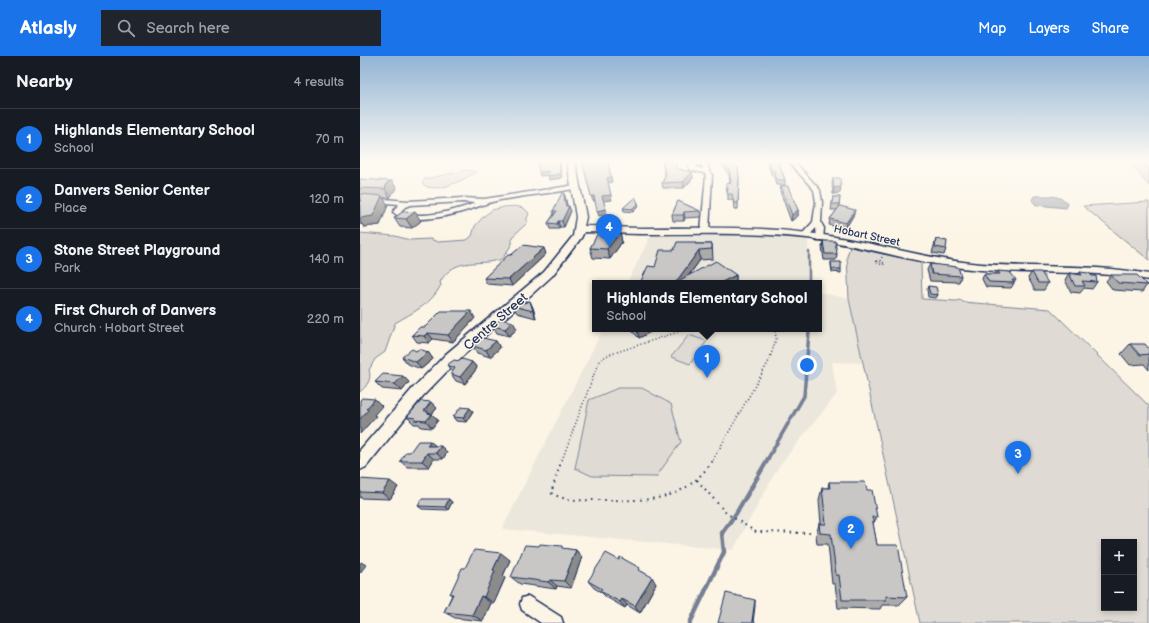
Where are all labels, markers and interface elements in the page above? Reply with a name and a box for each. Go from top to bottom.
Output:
search box [101,10,381,46]
text: Atlasly [20,17,77,40]
icon: search [115,17,137,39]
text: Search here [147,19,230,38]
text: Map [978,20,1006,37]
text: Layers [1028,20,1070,37]
text: Share [1092,20,1129,37]
text: Nearby [16,72,73,92]
text: 4 results [294,74,344,90]
text: Highlands Elementary School [54,121,255,140]
text: 1 [26,131,32,147]
text: 70 m [316,131,344,147]
text: School [54,140,94,156]
text: Danvers Senior Center [54,181,210,200]
text: 2 [25,191,33,207]
text: 120 m [309,191,344,207]
text: Place [54,200,87,216]
pin: 4 [596,214,622,247]
street label: Hobart Street [833,222,902,249]
text: Stone Street Playground [54,241,220,260]
text: 3 [25,251,33,267]
text: 140 m [309,251,344,267]
text: Park [54,260,80,276]
popup [592,280,822,332]
text: Highlands Elementary School [607,289,807,308]
street label: Centre Street [460,290,531,354]
text: First Church of Danvers [54,301,216,320]
text: School [607,308,646,324]
text: 4 [25,311,33,327]
text: 220 m [307,311,344,327]
text: Church · Hobart Street [54,320,184,336]
pin: 1 [694,345,720,378]
your location [797,355,817,375]
pin: 3 [1005,441,1031,474]
pin: 2 [838,516,864,549]
map controls [1101,539,1137,611]
button: + [1101,539,1137,575]
button: − [1101,575,1137,611]

